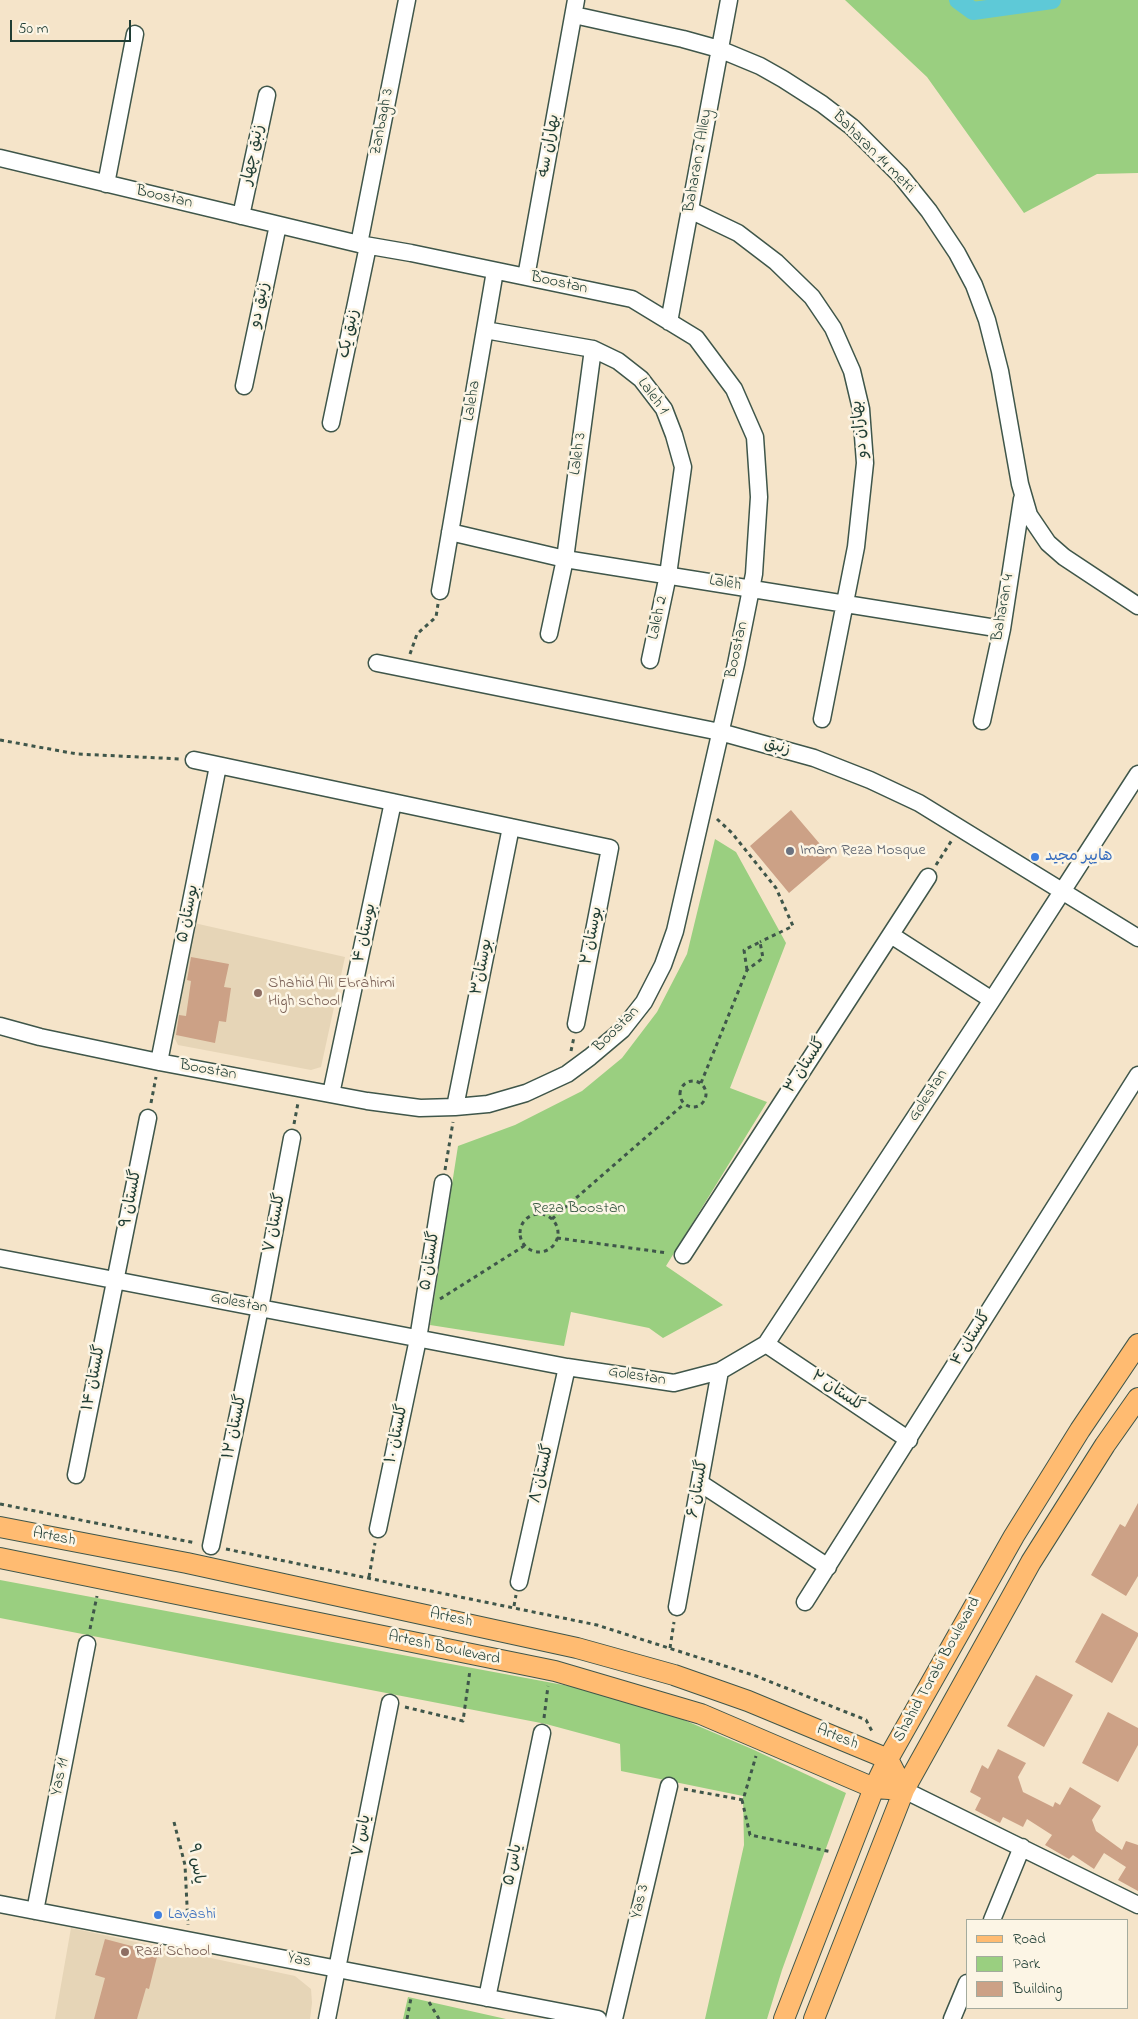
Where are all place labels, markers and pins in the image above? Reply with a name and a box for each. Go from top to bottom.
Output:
place label: Imam Reza Mosque [800,841,926,861]
marker: Imam Reza Mosque [784,845,796,857]
place label: هایپر مجید [1045,847,1113,867]
marker: هایپر مجید [1029,851,1041,863]
place label: Shahid Ali Ebrahimi High school [268,974,395,1012]
marker: Shahid Ali Ebrahimi High school [252,987,264,999]
place label: Lavashi [168,1905,216,1925]
marker: Lavashi [152,1909,164,1921]
place label: Razi School [135,1942,210,1962]
marker: Razi School [119,1946,131,1958]

